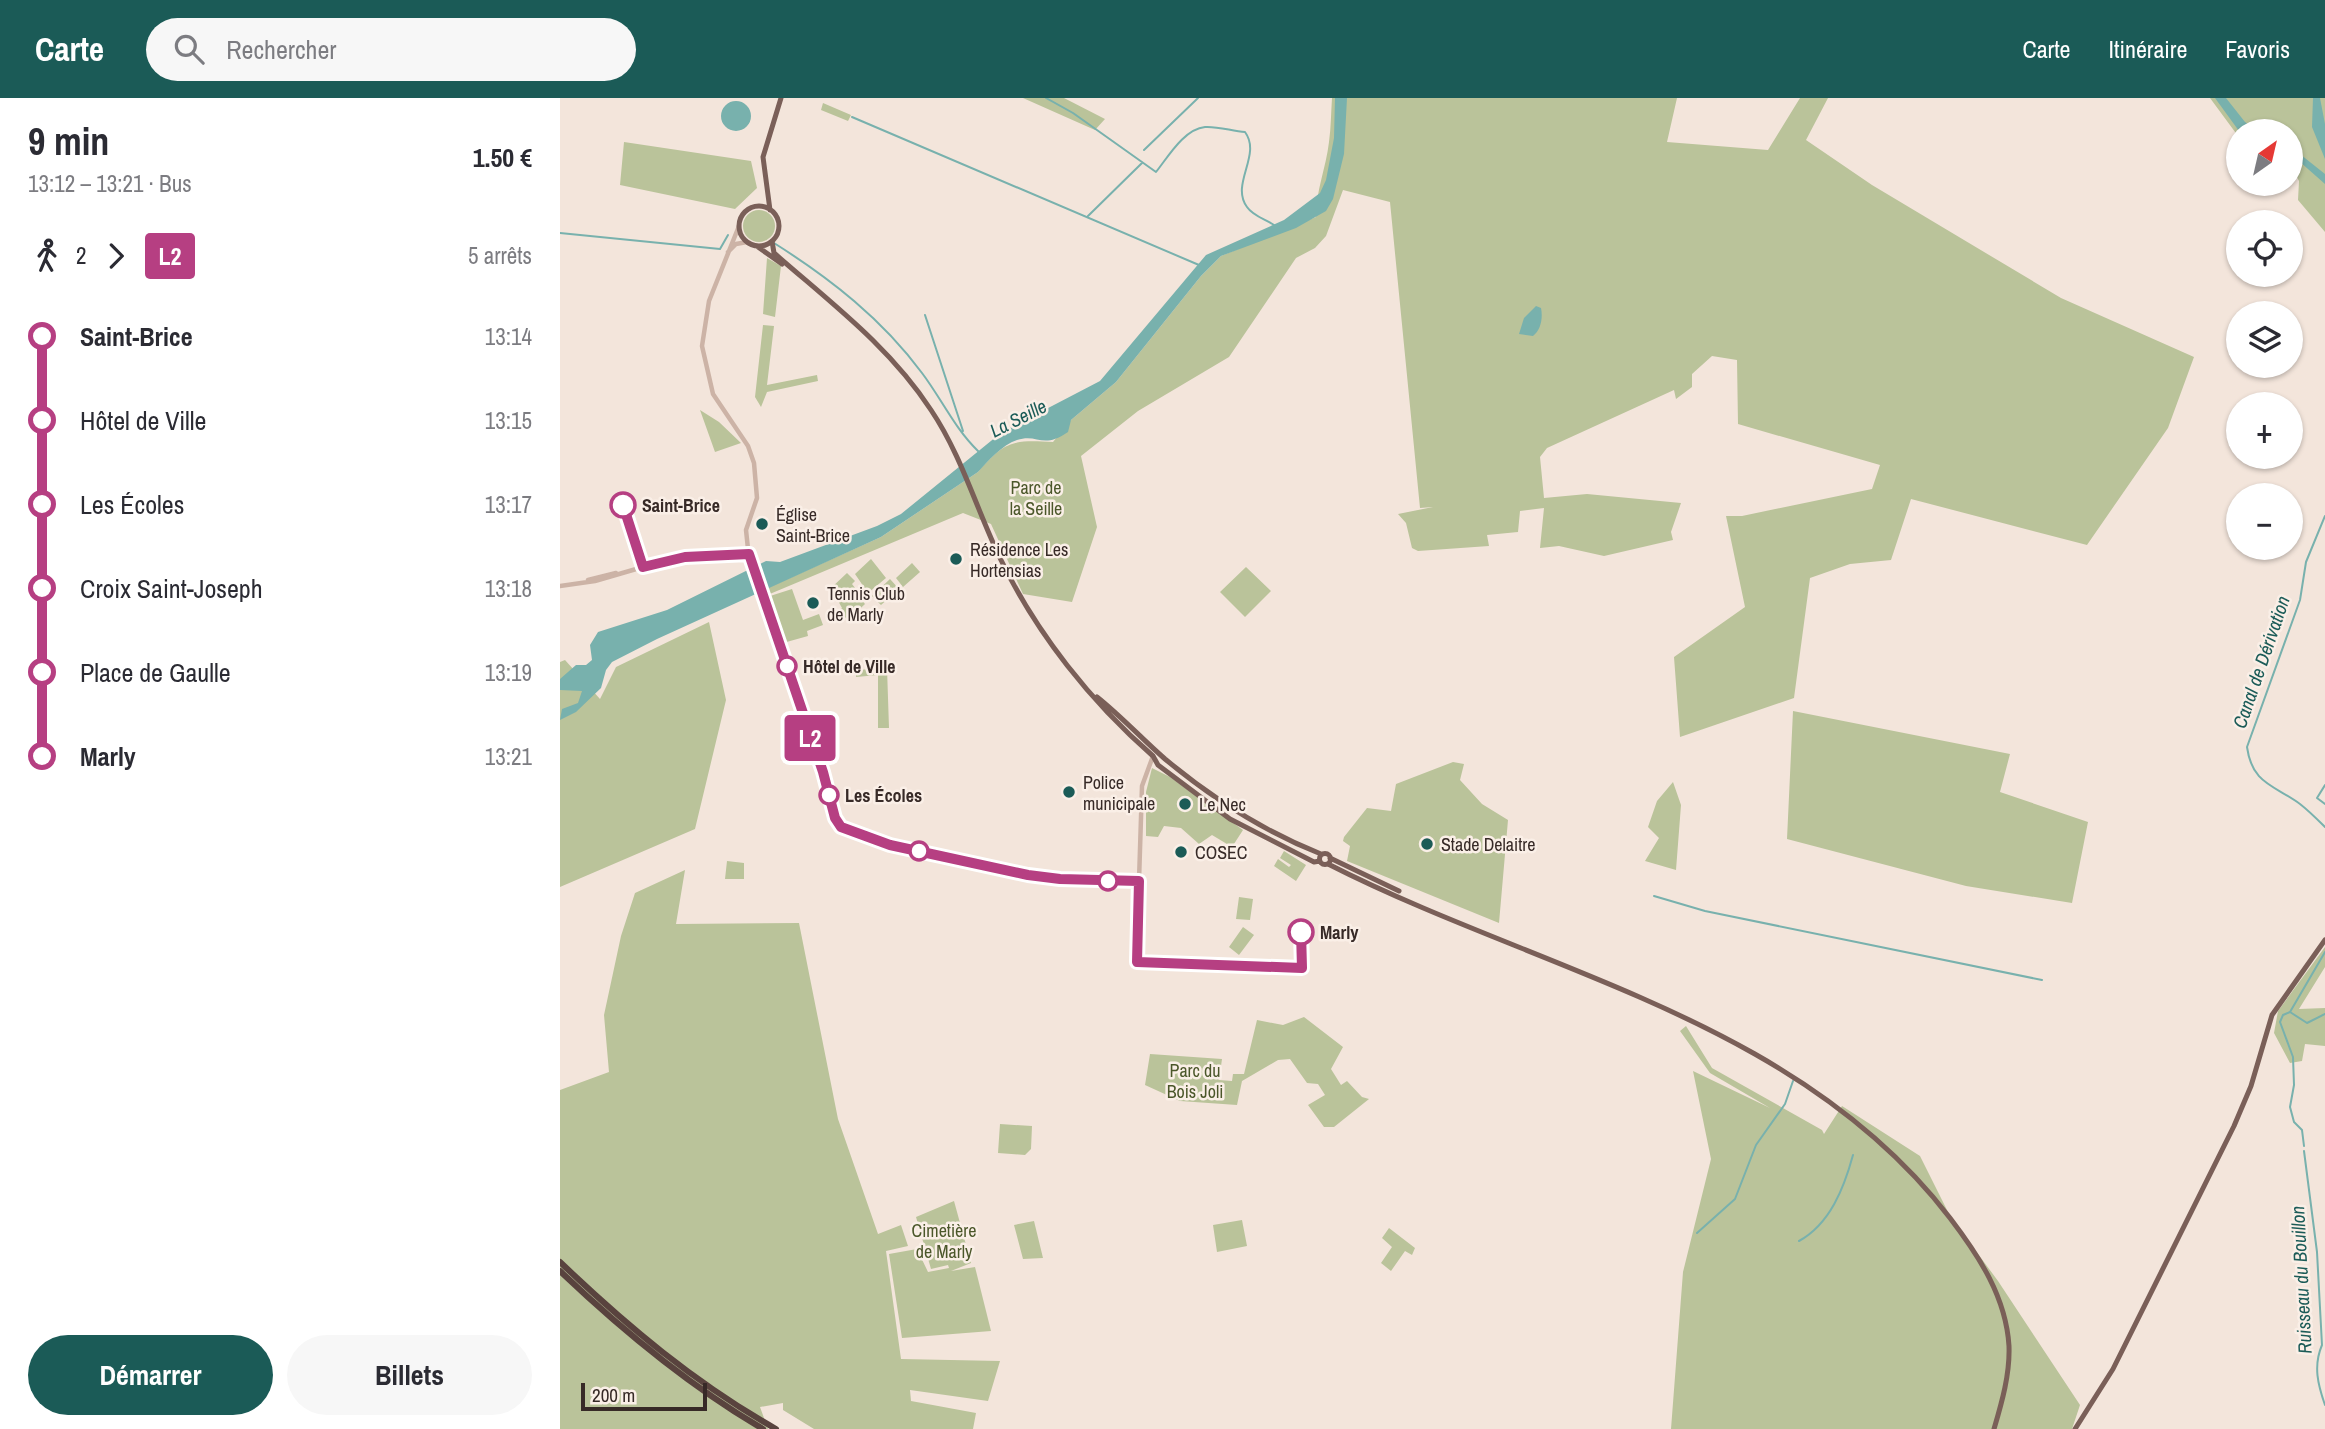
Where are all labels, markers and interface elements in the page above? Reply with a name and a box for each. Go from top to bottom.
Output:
search box [146,18,636,81]
text: Carte [35,27,104,71]
icon: search [170,30,208,68]
text: Rechercher [226,32,336,67]
text: Carte [2022,33,2071,65]
text: Itinéraire [2109,33,2187,65]
text: Favoris [2225,33,2290,65]
text: 9 min [28,116,109,167]
north arrow [2226,119,2303,196]
map controls [2226,119,2303,560]
text: 1.50 € [473,140,532,175]
text: 13:12 – 13:21 · Bus [28,168,192,199]
button: locate [2226,210,2303,287]
icon: walk [28,237,66,275]
icon: forward [97,237,135,275]
text: 2 [76,240,87,271]
text: L2 [159,240,181,272]
text: 5 arrêts [468,240,532,271]
button: layers [2226,301,2303,378]
text: Saint-Brice [80,319,193,354]
text: 13:14 [485,321,532,352]
button: + [2226,392,2303,469]
water label: La Seille [985,393,1051,443]
text: Hôtel de Ville [80,403,206,438]
text: 13:15 [485,405,532,436]
park label: Parc de la Seille [1010,475,1062,521]
button: − [2226,483,2303,560]
text: Les Écoles [80,487,184,522]
text: 13:17 [485,489,532,520]
marker: Saint-Brice [610,492,636,518]
place label: Saint-Brice [642,493,720,518]
place label: Église Saint-Brice [776,502,850,548]
marker: Église Saint-Brice [754,516,770,532]
place label: Résidence Les Hortensias [970,537,1068,583]
marker: Résidence Les Hortensias [948,551,964,567]
text: Croix Saint-Joseph [80,571,263,606]
text: 13:18 [485,573,532,604]
place label: Tennis Club de Marly [827,581,905,627]
water label: Canal de Dérivation [2226,592,2296,732]
marker: Tennis Club de Marly [805,595,821,611]
place label: Hôtel de Ville [803,654,895,679]
text: Place de Gaulle [80,655,231,690]
marker: Hôtel de Ville [777,656,797,676]
text: 13:19 [485,657,532,688]
line badge: L2 [778,715,842,761]
text: L2 [799,722,821,754]
text: Marly [80,739,136,774]
text: 13:21 [485,741,532,772]
place label: Police municipale [1083,770,1155,816]
place label: Les Écoles [845,783,922,808]
marker: Police municipale [1061,784,1077,800]
marker: Les Écoles [819,785,839,805]
place label: Le Nec [1199,792,1246,817]
marker: Le Nec [1177,796,1193,812]
place label: Stade Delaitre [1441,832,1535,857]
marker: Stade Delaitre [1419,836,1435,852]
place label: COSEC [1195,840,1248,865]
unlabelled marker [909,841,929,861]
marker: COSEC [1173,844,1189,860]
unlabelled marker [1098,871,1118,891]
marker: Marly [1288,919,1314,945]
place label: Marly [1320,920,1359,945]
park label: Parc du Bois Joli [1167,1058,1223,1104]
water label: Ruisseau du Bouillon [2284,1205,2318,1355]
park label: Cimetière de Marly [912,1218,976,1264]
button: Démarrer [28,1335,273,1415]
button: Billets [287,1335,532,1415]
scale bar [581,1380,707,1412]
text: 200 m [592,1382,635,1408]

